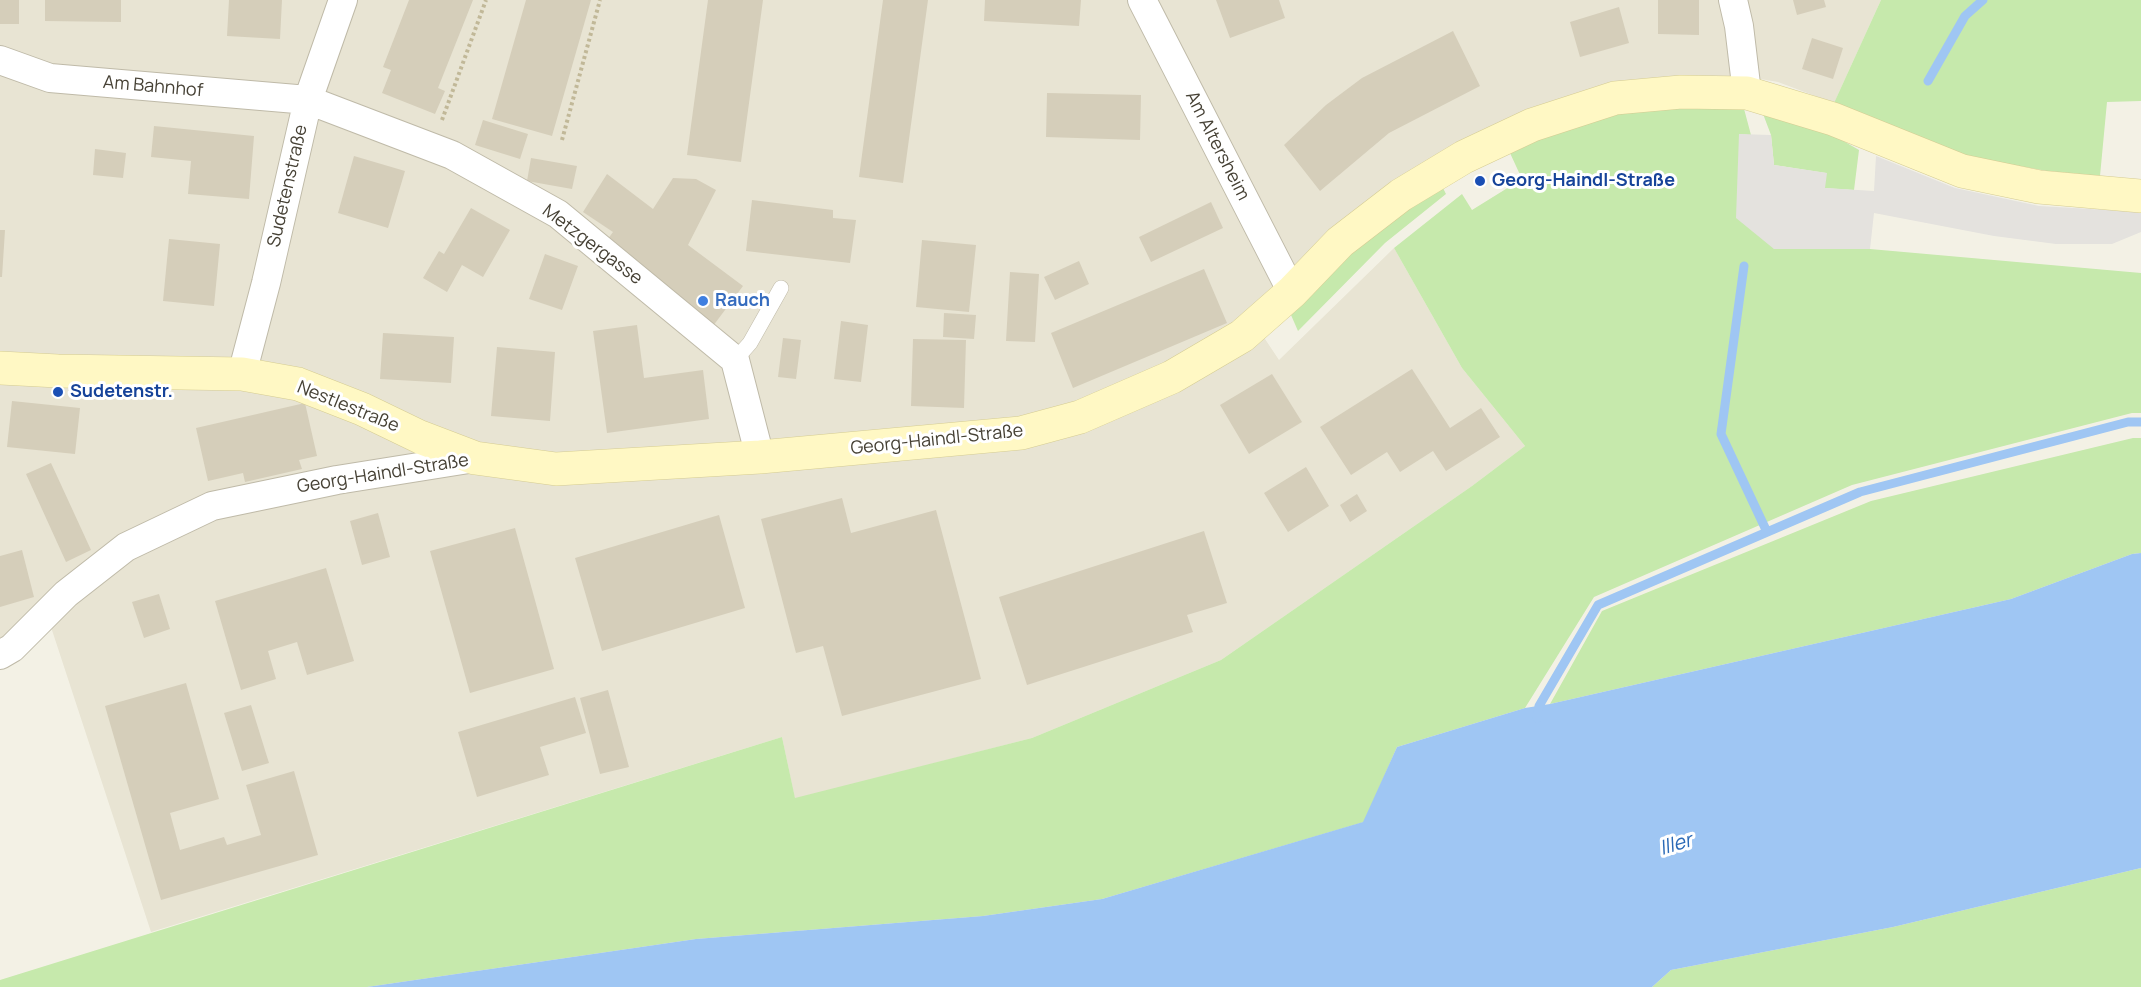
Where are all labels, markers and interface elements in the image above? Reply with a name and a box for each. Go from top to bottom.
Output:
street label: Am Bahnhof [102,72,204,102]
street label: Am Altersheim [1180,88,1254,204]
street label: Sudetenstraße [263,123,313,249]
place label: Georg-Haindl-Straße [1492,170,1675,192]
marker: Georg-Haindl-Straße [1473,174,1487,188]
street label: Metzgergasse [538,200,646,290]
place label: Rauch [715,290,770,312]
marker: Rauch [696,294,710,308]
street label: Nestlestraße [294,377,402,437]
place label: Sudetenstr. [70,381,173,403]
marker: Sudetenstr. [51,385,65,399]
street label: Georg-Haindl-Straße [850,420,1024,460]
street label: Georg-Haindl-Straße [296,450,470,498]
water label: Iller [1657,829,1695,861]

